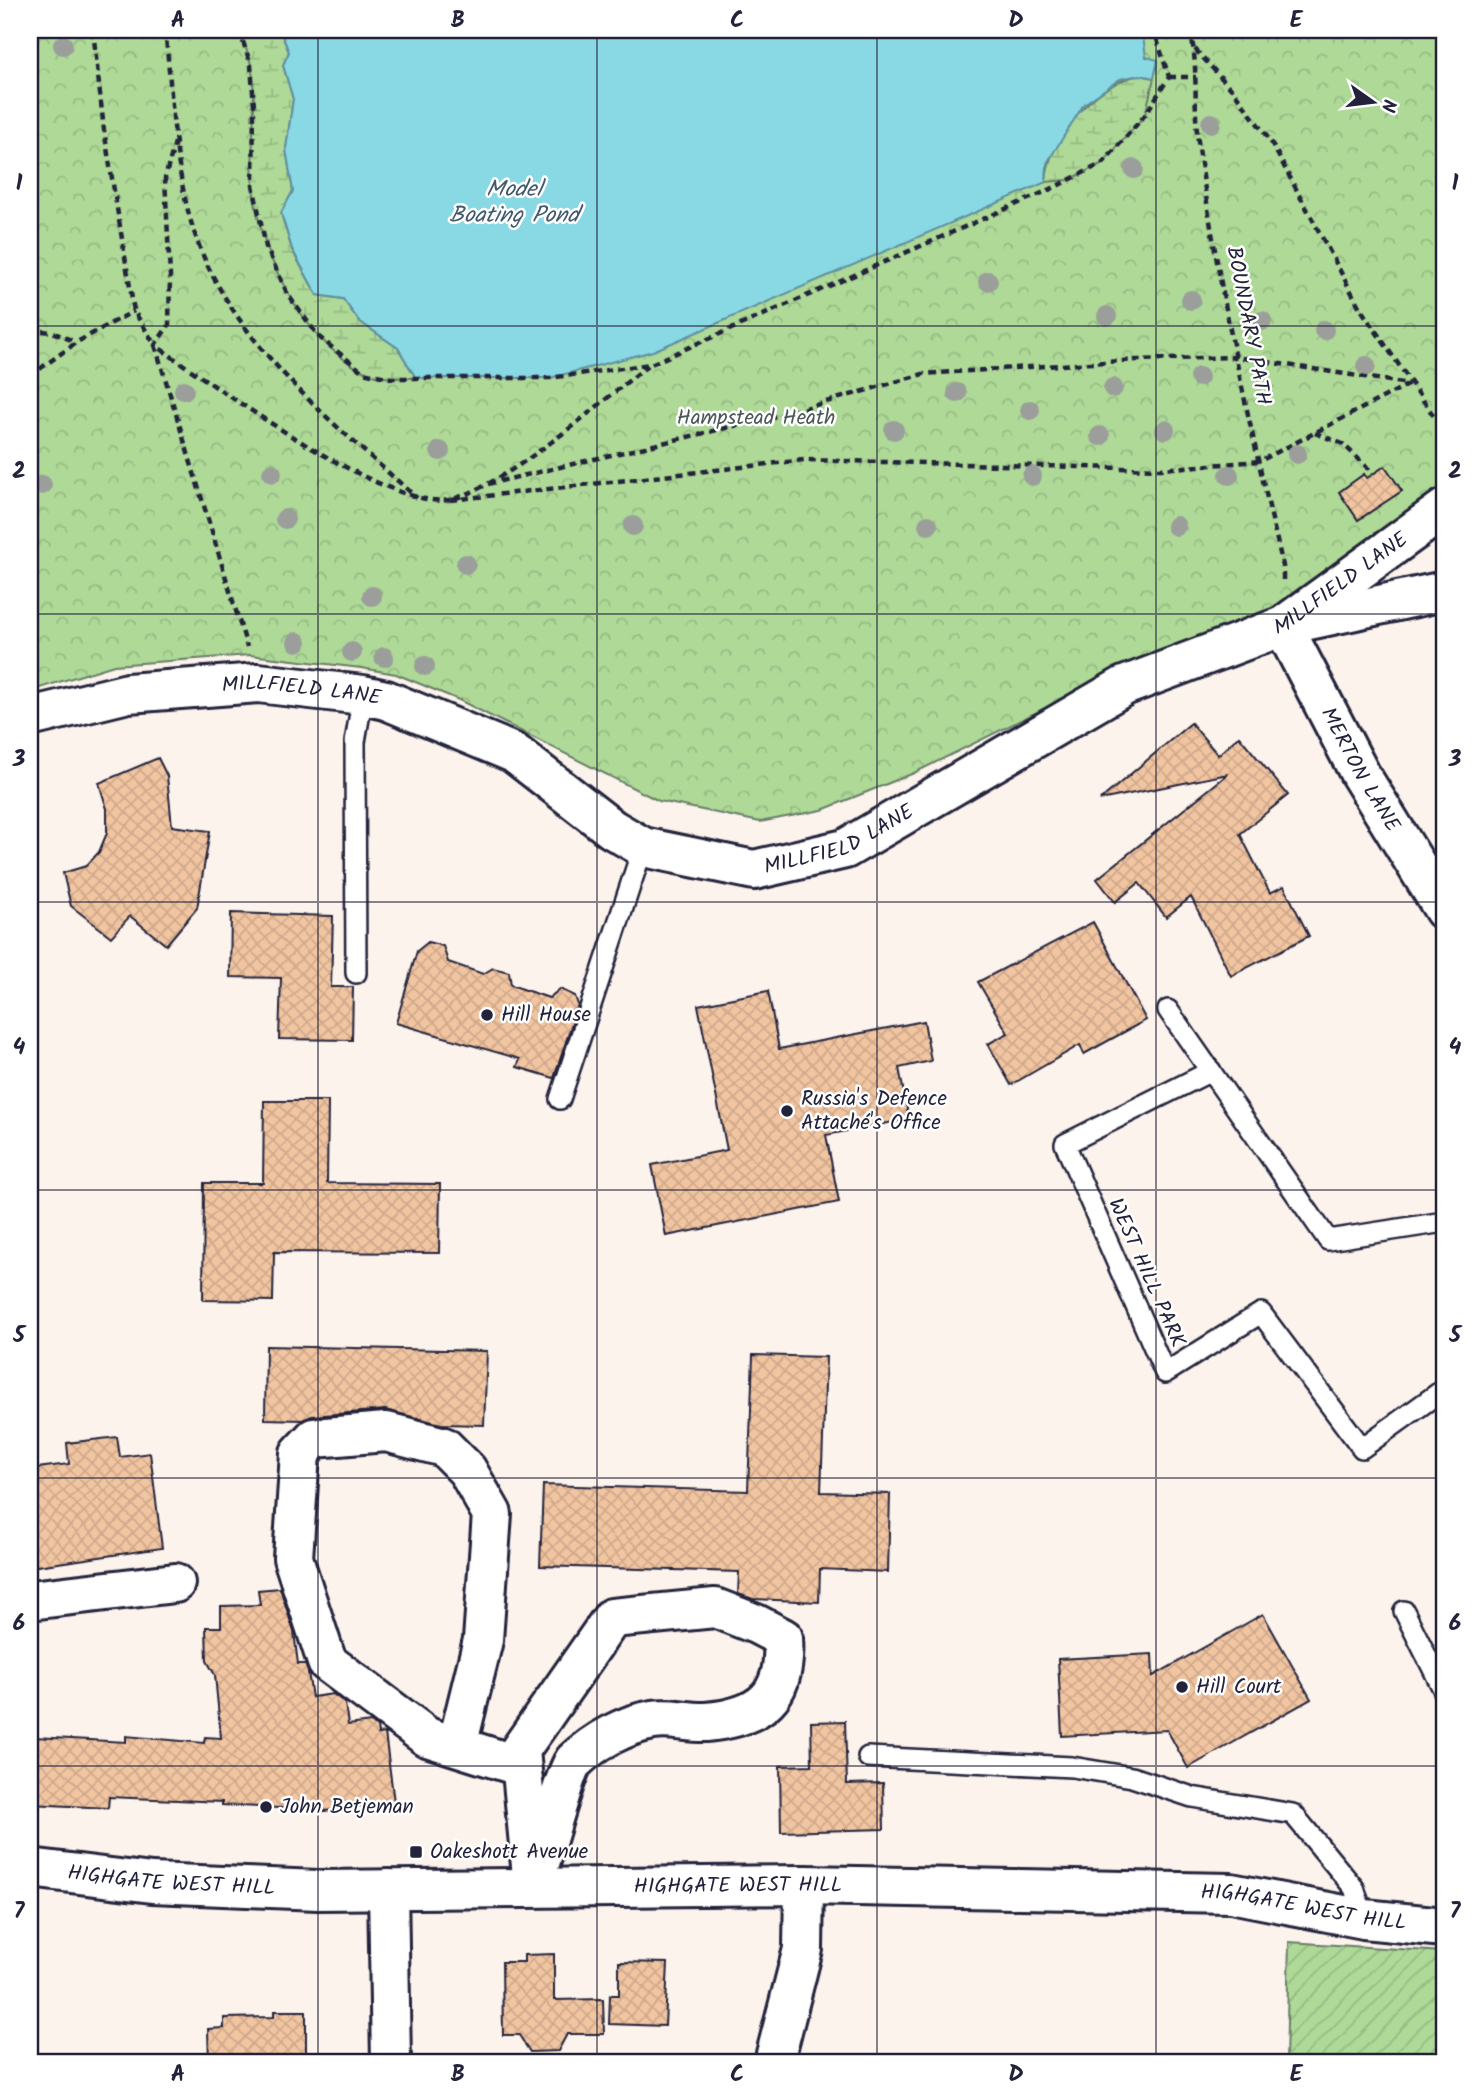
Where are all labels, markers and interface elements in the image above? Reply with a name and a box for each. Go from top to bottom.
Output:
text: A [171,3,185,39]
text: B [451,3,465,39]
text: C [730,3,744,39]
text: D [1008,3,1024,39]
text: E [1290,3,1304,39]
north arrow [1338,66,1408,136]
text: N [1372,96,1404,115]
text: 1 [16,166,23,202]
text: 1 [1452,166,1459,202]
water label: Model Boating Pond [449,172,584,234]
street label: BOUNDARY PATH [1216,244,1280,408]
park label: Hampstead Heath [677,402,835,435]
text: 2 [12,454,26,490]
text: 2 [1448,454,1462,490]
street label: MILLFIELD LANE [1269,523,1416,645]
street label: MILLFIELD LANE [221,666,385,715]
street label: MERTON LANE [1312,701,1409,839]
text: 3 [12,742,26,778]
text: 3 [1448,742,1462,778]
street label: MILLFIELD LANE [761,795,921,884]
place label: Hill House [501,999,591,1032]
marker: Hill House [479,1007,495,1023]
text: 4 [13,1030,26,1066]
text: 4 [1449,1030,1462,1066]
place label: Russia's Defence Attaché's Office [801,1083,947,1140]
marker: Russia's Defence Attaché's Office [779,1103,795,1119]
street label: WEST HILL PARK [1098,1193,1194,1353]
text: 5 [12,1318,27,1354]
text: 5 [1448,1318,1463,1354]
text: 6 [13,1606,25,1642]
text: 6 [1449,1606,1461,1642]
place label: Hill Court [1196,1671,1282,1704]
marker: Hill Court [1174,1679,1190,1695]
place label: John Betjeman [280,1791,414,1824]
marker: John Betjeman [258,1799,274,1815]
place label: Oakeshott Avenue [430,1836,589,1869]
marker: Oakeshott Avenue [408,1844,424,1860]
street label: HIGHGATE WEST HILL [66,1856,276,1905]
street label: HIGHGATE WEST HILL [634,1868,842,1903]
street label: HIGHGATE WEST HILL [1200,1876,1408,1940]
text: 7 [14,1894,26,1930]
text: 7 [1450,1894,1462,1930]
text: A [171,2057,185,2092]
text: B [451,2057,465,2092]
text: C [730,2057,744,2092]
text: D [1008,2057,1024,2092]
text: E [1290,2057,1304,2092]

